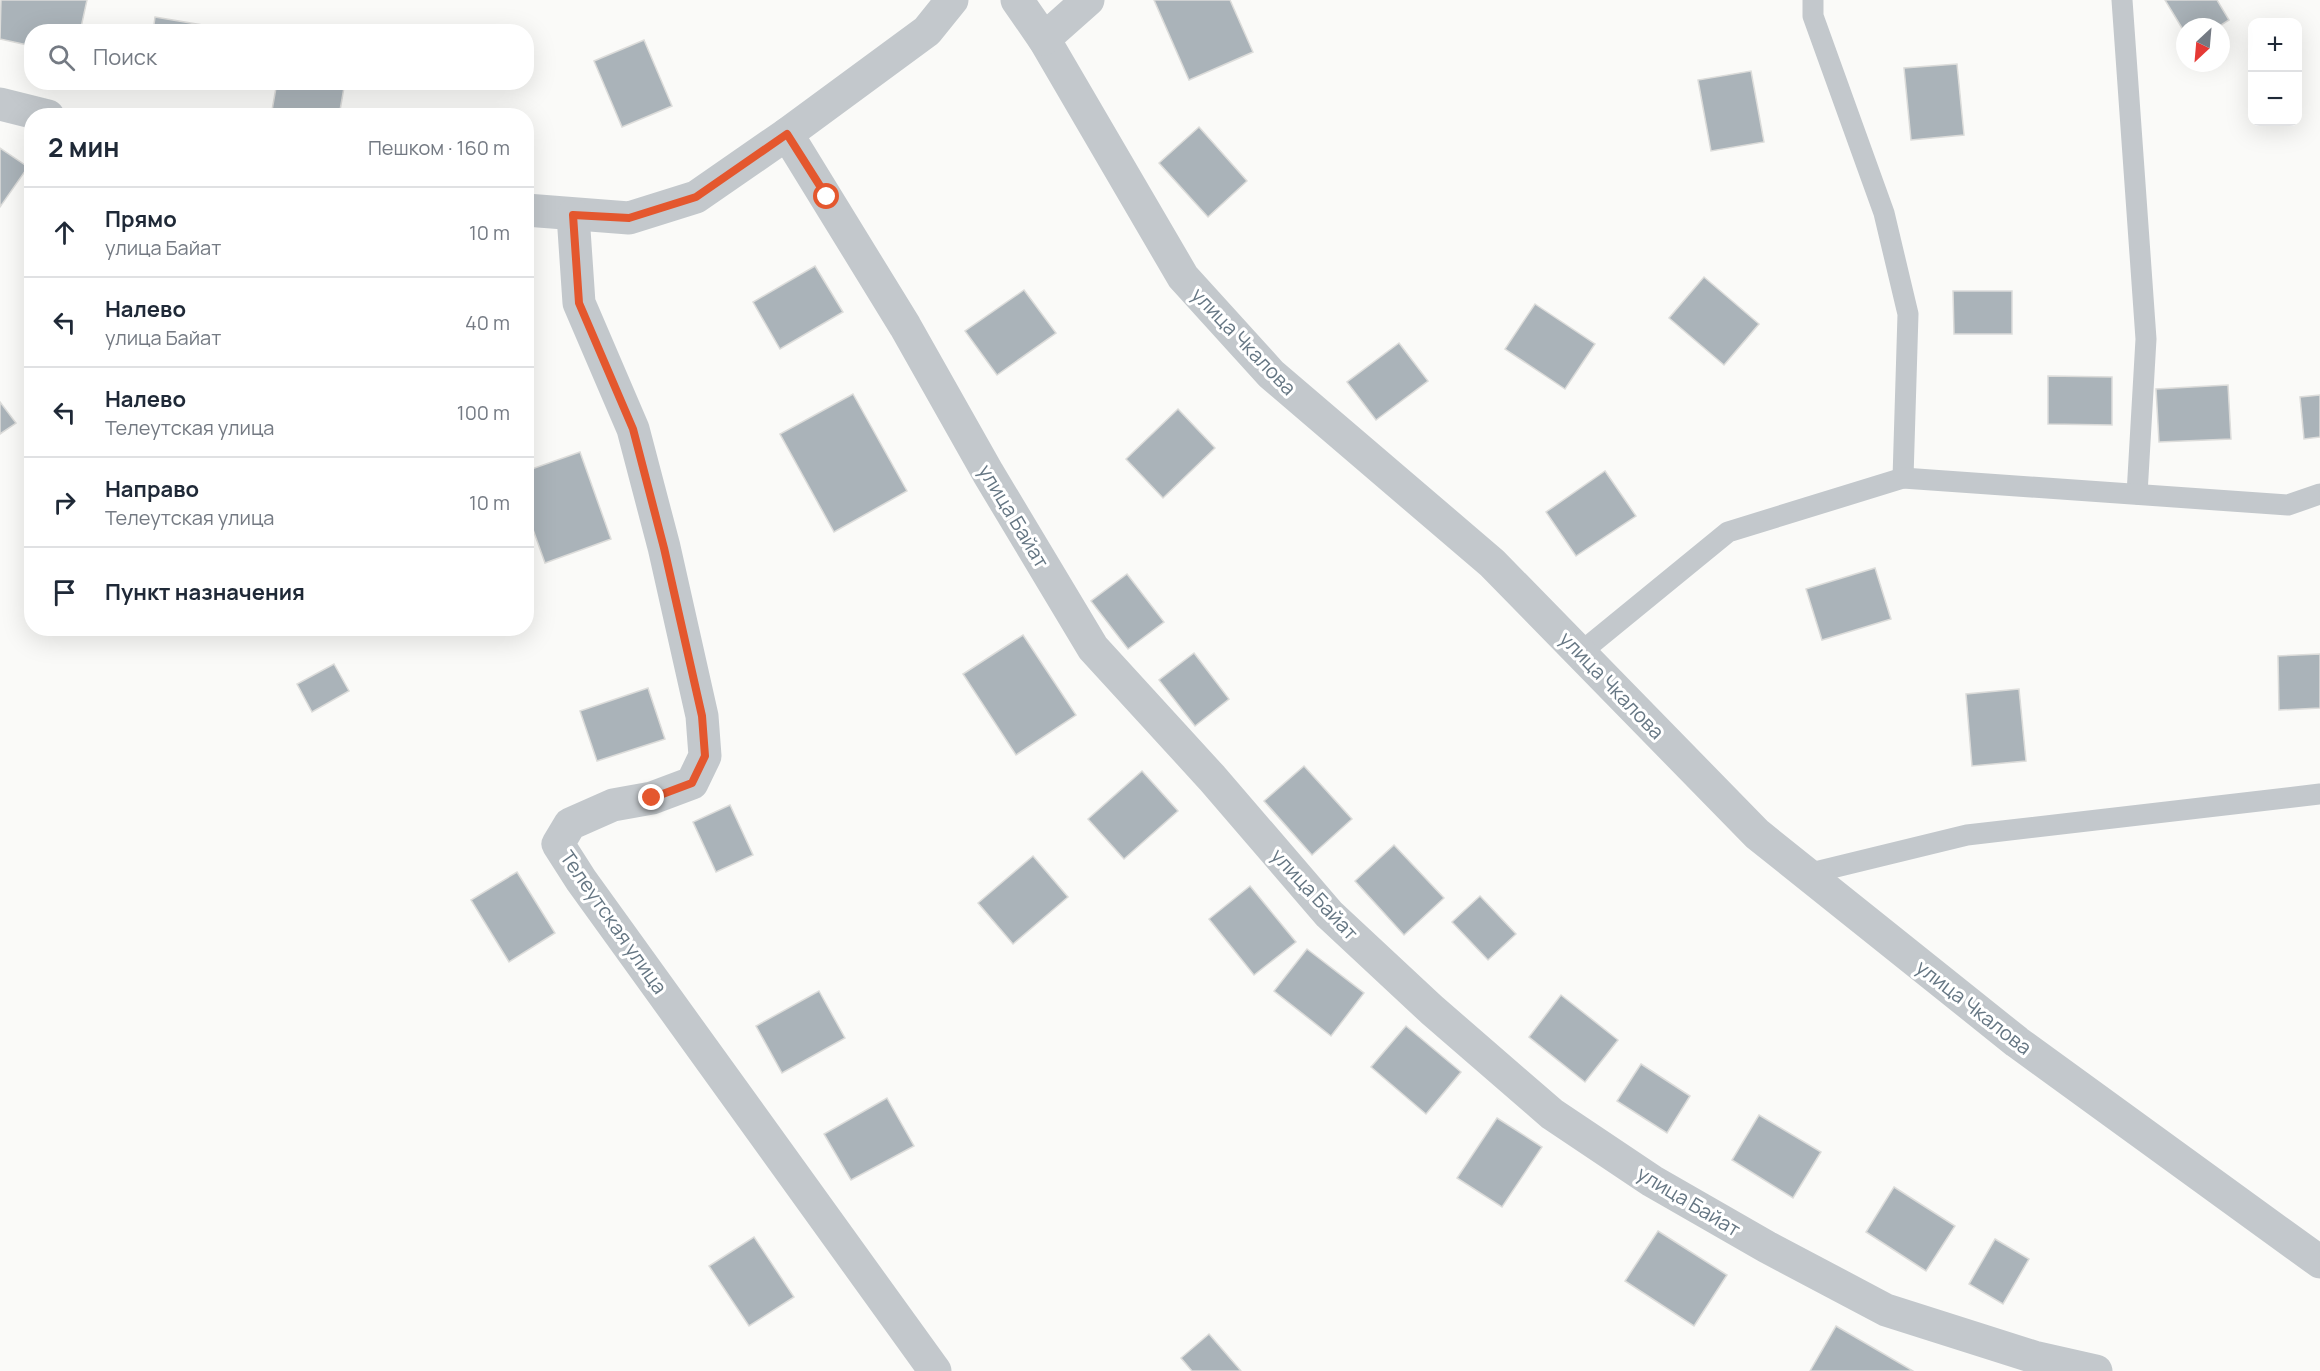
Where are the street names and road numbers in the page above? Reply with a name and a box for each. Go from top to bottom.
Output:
street label: улица Чкалова [1186,281,1302,401]
street label: улица Байат [972,459,1056,573]
street label: улица Чкалова [1554,625,1670,745]
street label: улица Байат [1265,842,1365,946]
street label: Телеутская улица [554,845,674,999]
street label: улица Чкалова [1911,953,2037,1061]
street label: улица Байат [1632,1159,1746,1243]

